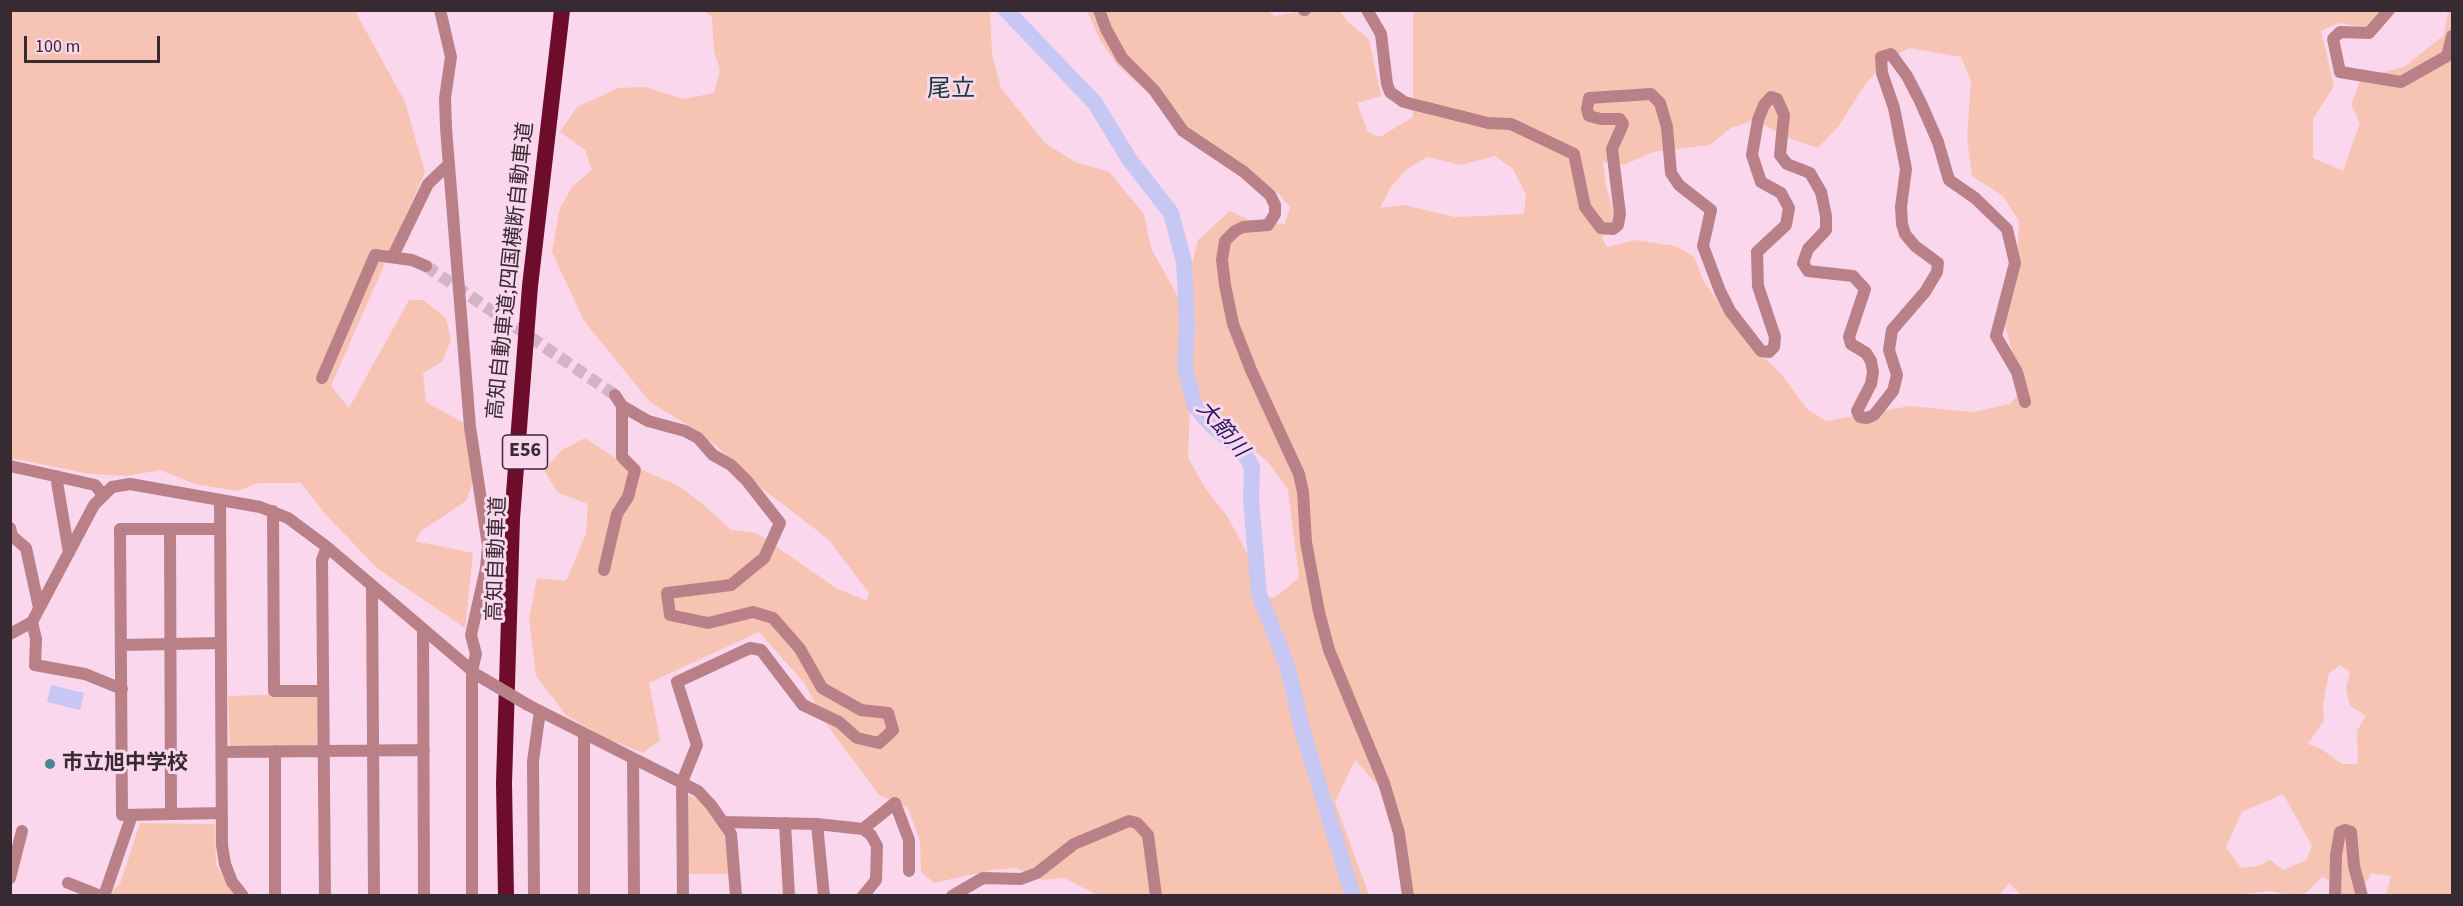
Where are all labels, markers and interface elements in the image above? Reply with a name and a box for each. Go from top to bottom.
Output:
scale bar [27,24,164,62]
text: 100 m [35,34,80,59]
district label: 尾立 [927,77,975,105]
street label: 高知自動車道;四国横断自動車道 [484,121,540,421]
water label: 大節川 [1189,396,1253,464]
road number: E56 [502,435,548,469]
street label: 高知自動車道 [483,496,513,622]
place label: 市立旭中学校 [62,751,188,777]
marker: 市立旭中学校 [43,757,57,771]

